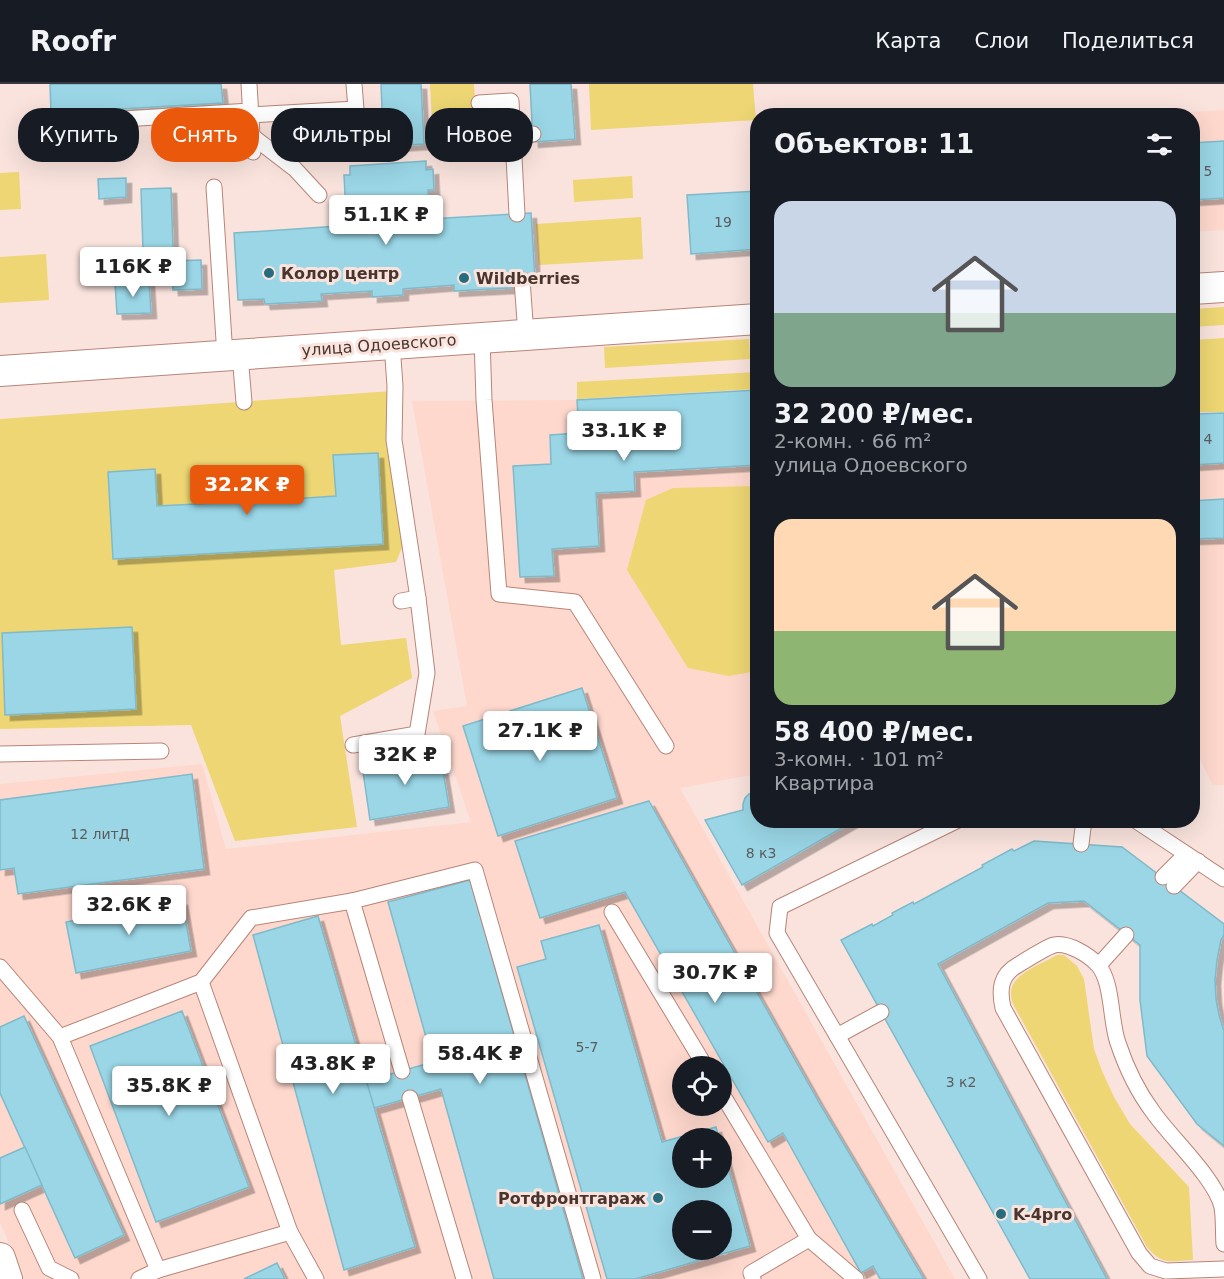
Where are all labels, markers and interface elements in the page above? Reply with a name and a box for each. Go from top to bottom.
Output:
text: Roofr [30,25,116,58]
text: Карта [875,29,941,53]
text: Слои [974,29,1029,53]
text: Поделиться [1062,29,1194,53]
chip: Купить [18,108,139,162]
chip: Снять [151,108,259,162]
chip: Фильтры [271,108,413,162]
chip: Новое [425,108,533,162]
icon: filters [1143,128,1176,161]
text: Объектов: 11 [774,129,974,159]
house number: 5 [1204,163,1212,179]
pin: 51.1K ₽ [331,195,441,246]
text: 51.1K ₽ [343,202,429,226]
house number: 19 [714,214,732,230]
icon: home [921,240,1029,348]
pin: 116K ₽ [84,247,182,298]
text: 116K ₽ [94,254,172,278]
place label: Колор центр [281,264,399,283]
marker: Колор центр [262,266,276,280]
place label: Wildberries [476,269,580,288]
marker: Wildberries [457,271,471,285]
street label: улица Одоевского [301,330,457,360]
text: 32 200 ₽/мес. [774,399,974,429]
pin: 33.1K ₽ [569,411,679,462]
text: 33.1K ₽ [581,418,667,442]
text: 2-комн. · 66 m² [774,429,931,453]
house number: 4 [1204,431,1213,447]
text: улица Одоевского [774,453,968,477]
pin: 32.2K ₽ [192,465,302,516]
text: 32.2K ₽ [204,472,290,496]
icon: home [921,558,1029,666]
pin: 27.1K ₽ [485,711,595,762]
text: 58 400 ₽/мес. [774,717,974,747]
text: 27.1K ₽ [497,718,583,742]
pin: 32K ₽ [363,735,447,786]
text: 32K ₽ [373,742,437,766]
text: 3-комн. · 101 m² [774,747,944,771]
text: Квартира [774,771,875,795]
house number: 12 литД [70,826,130,842]
house number: 8 к3 [746,845,776,861]
pin: 32.6K ₽ [74,885,184,936]
text: 32.6K ₽ [86,892,172,916]
pin: 30.7K ₽ [660,953,770,1004]
text: 30.7K ₽ [672,960,758,984]
pin: 58.4K ₽ [425,1034,535,1085]
house number: 5-7 [576,1039,598,1055]
text: 58.4K ₽ [437,1041,523,1065]
pin: 43.8K ₽ [278,1044,388,1095]
text: 43.8K ₽ [290,1051,376,1075]
map controls [672,1056,732,1260]
button: locate [672,1056,732,1116]
pin: 35.8K ₽ [114,1066,224,1117]
text: 35.8K ₽ [126,1073,212,1097]
house number: 3 к2 [946,1074,976,1090]
button: + [672,1128,732,1188]
place label: Ротфронтгараж [498,1189,646,1208]
marker: Ротфронтгараж [651,1191,665,1205]
button: − [672,1200,732,1260]
place label: K-4pro [1013,1205,1072,1224]
marker: K-4pro [994,1207,1008,1221]

